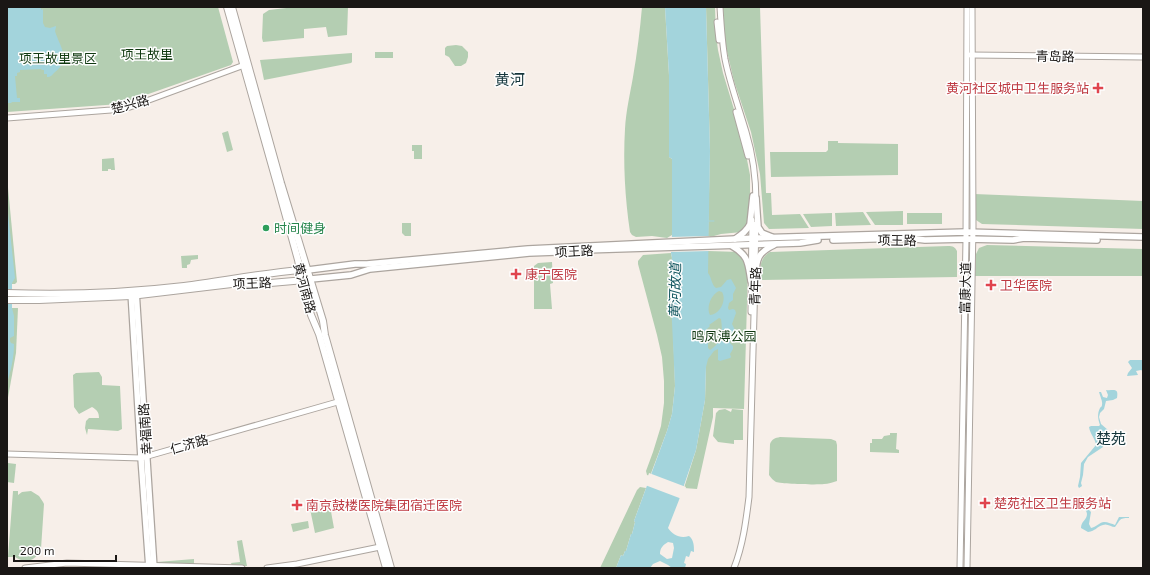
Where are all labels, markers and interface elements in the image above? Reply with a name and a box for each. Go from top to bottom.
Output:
park label: 项王故里 [121,46,173,62]
street label: 青岛路 [1035,48,1075,64]
park label: 项王故里景区 [19,50,97,66]
district label: 黄河 [495,70,525,88]
place label: 黄河社区城中卫生服务站 [946,80,1089,96]
marker: 黄河社区城中卫生服务站 [1092,82,1104,94]
street label: 楚兴路 [109,91,151,117]
place label: 时间健身 [274,220,326,236]
marker: 时间健身 [261,223,271,233]
street label: 项王路 [877,232,917,248]
street label: 项王路 [554,242,594,260]
street label: 黄河南路 [291,261,319,315]
water label: 黄河故道 [666,261,684,319]
street label: 富康大道 [957,262,973,314]
place label: 康宁医院 [525,266,577,282]
street label: 青年路 [746,266,764,306]
marker: 康宁医院 [510,268,522,280]
street label: 项王路 [232,274,272,292]
place label: 卫华医院 [1000,277,1052,293]
marker: 卫华医院 [985,279,997,291]
park label: 鸣凤溥公园 [691,328,757,344]
street label: 幸福南路 [135,402,155,456]
district label: 楚苑 [1096,429,1126,447]
street label: 仁济路 [168,431,210,457]
place label: 楚苑社区卫生服务站 [994,495,1111,511]
place label: 南京鼓楼医院集团宿迁医院 [306,497,462,513]
marker: 楚苑社区卫生服务站 [979,497,991,509]
marker: 南京鼓楼医院集团宿迁医院 [291,499,303,511]
scale bar [14,537,116,563]
text: 200 m [20,543,54,557]

